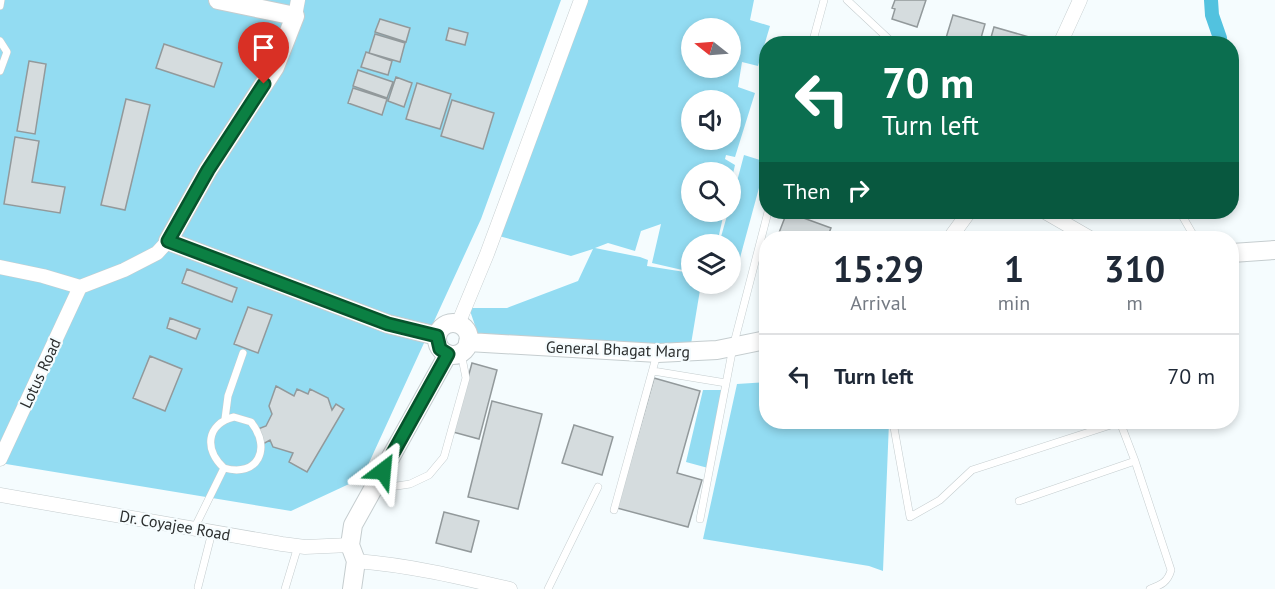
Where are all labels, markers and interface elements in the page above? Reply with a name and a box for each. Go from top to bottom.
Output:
north arrow [681,18,741,78]
map controls [681,18,741,294]
pin [238,22,289,84]
icon: arrive [247,31,280,64]
text: 70 m [882,55,974,110]
icon: left [783,60,861,138]
button: sound [681,90,741,150]
text: Turn left [882,108,979,142]
button: search [681,162,741,222]
icon: right [842,174,875,207]
text: Then [783,177,830,205]
button: layers [681,234,741,294]
text: 15:29 [833,245,924,292]
text: 1 [1004,245,1024,292]
text: 310 [1104,245,1165,292]
text: Arrival [850,290,906,316]
text: min [998,290,1030,316]
text: m [1127,290,1143,316]
street label: Lotus Road [15,335,65,411]
street label: General Bhagat Marg [546,336,690,362]
icon: left [783,360,816,393]
text: Turn left [834,362,914,390]
text: 70 m [1167,362,1215,390]
position arrow [351,439,415,503]
street label: Dr. Coyajee Road [118,505,232,545]

